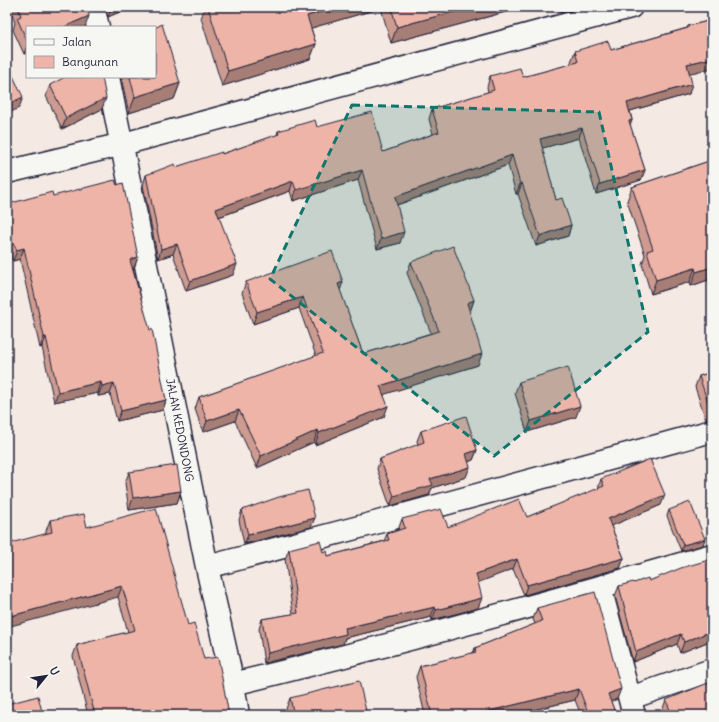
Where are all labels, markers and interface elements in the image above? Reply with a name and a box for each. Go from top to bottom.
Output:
legend [26,26,156,78]
text: Jalan [62,34,91,49]
text: Bangunan [62,54,118,69]
street label: JALAN KEDONDONG [163,377,197,483]
north arrow [26,656,66,696]
text: U [47,664,63,678]

